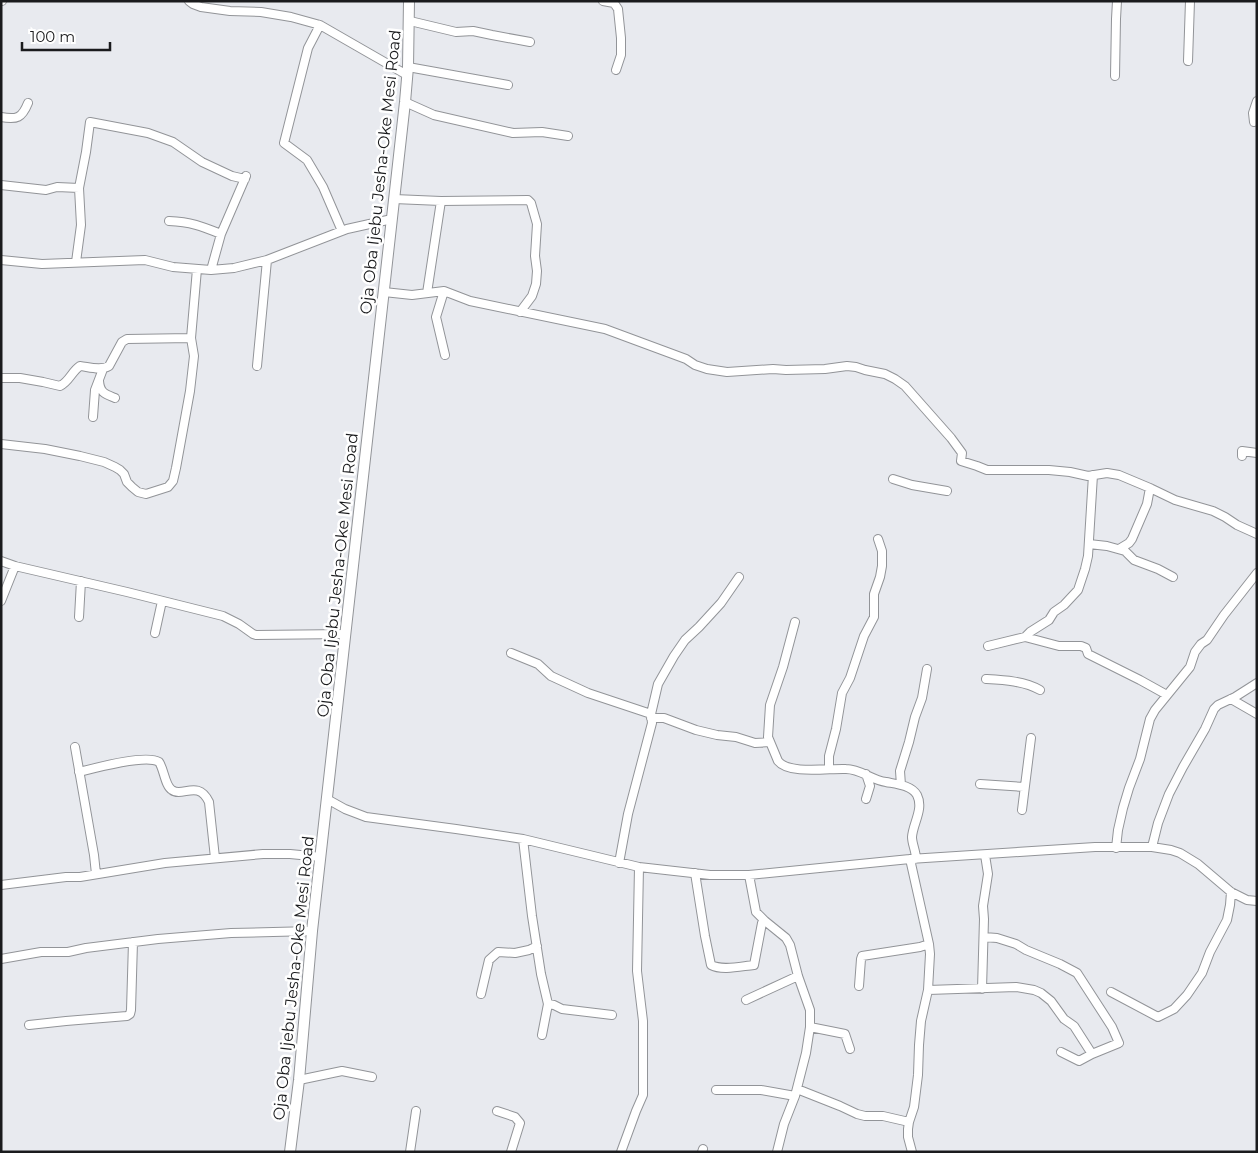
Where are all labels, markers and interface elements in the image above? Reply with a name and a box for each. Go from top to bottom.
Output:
scale bar [22,20,110,52]
text: 100 m [30,27,75,46]
street label: Oja Oba Ijebu Jesha-Oke Mesi Road [356,29,405,315]
street label: Oja Oba Ijebu Jesha-Oke Mesi Road [313,432,362,718]
street label: Oja Oba Ijebu Jesha-Oke Mesi Road [269,835,318,1121]

